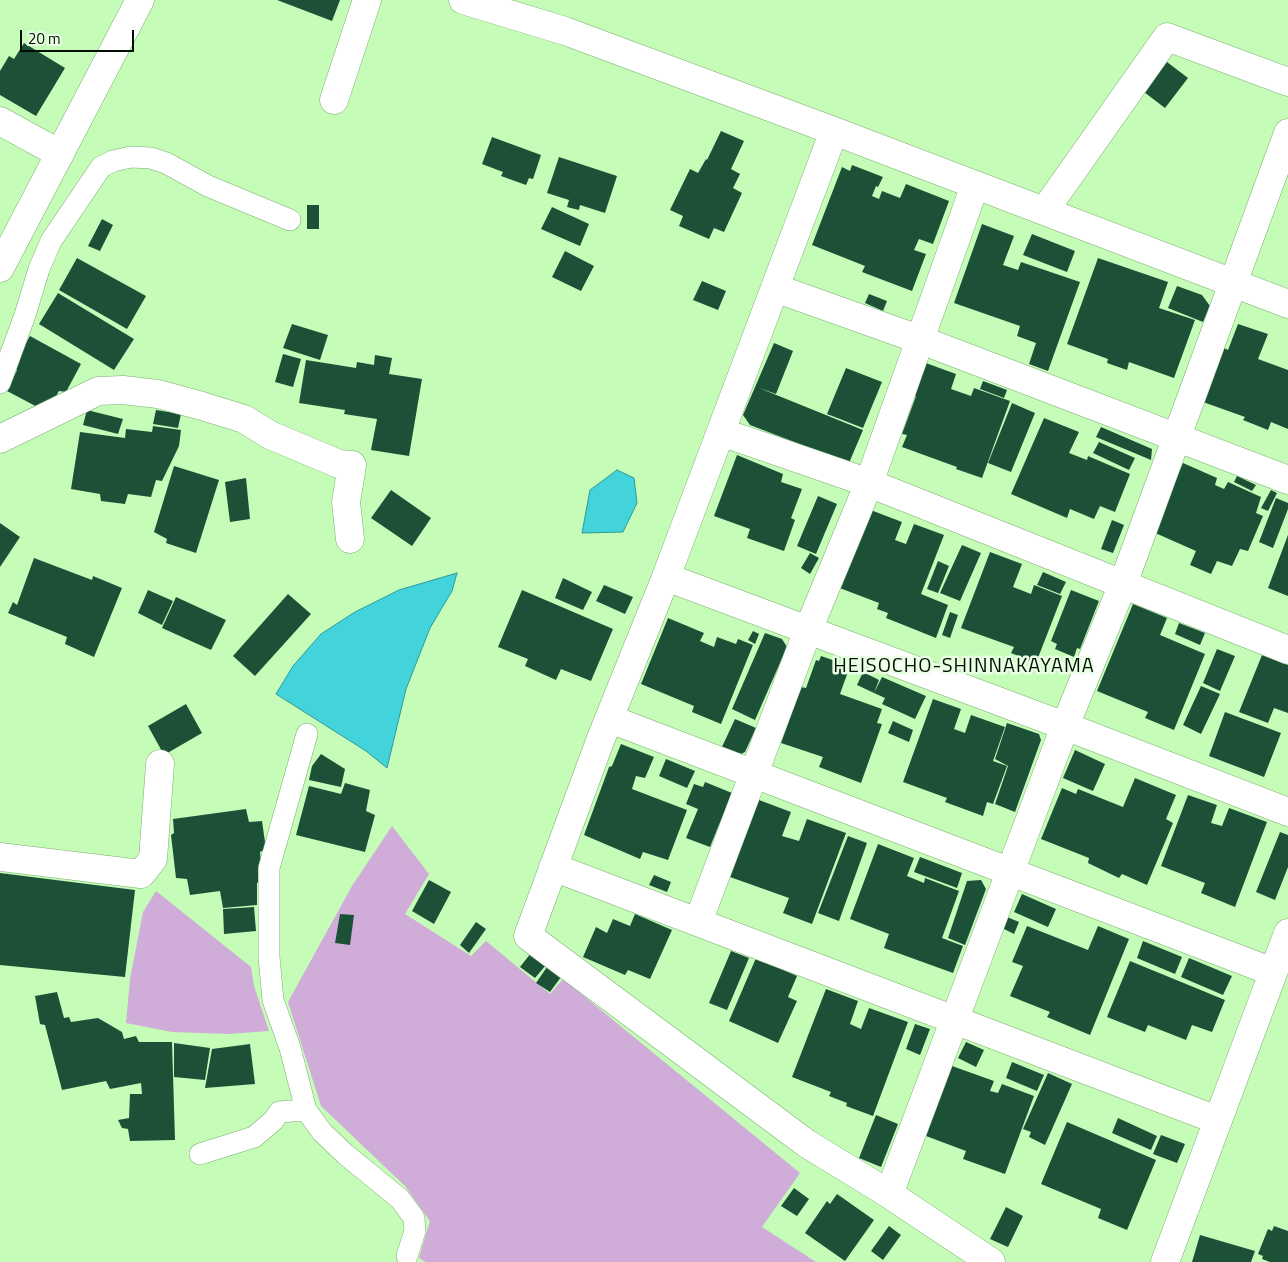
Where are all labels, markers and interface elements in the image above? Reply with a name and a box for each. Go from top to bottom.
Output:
scale bar [22,20,136,52]
text: 20 m [28,27,61,50]
district label: HEISOCHO-SHINNAKAYAMA [831,655,1097,679]

